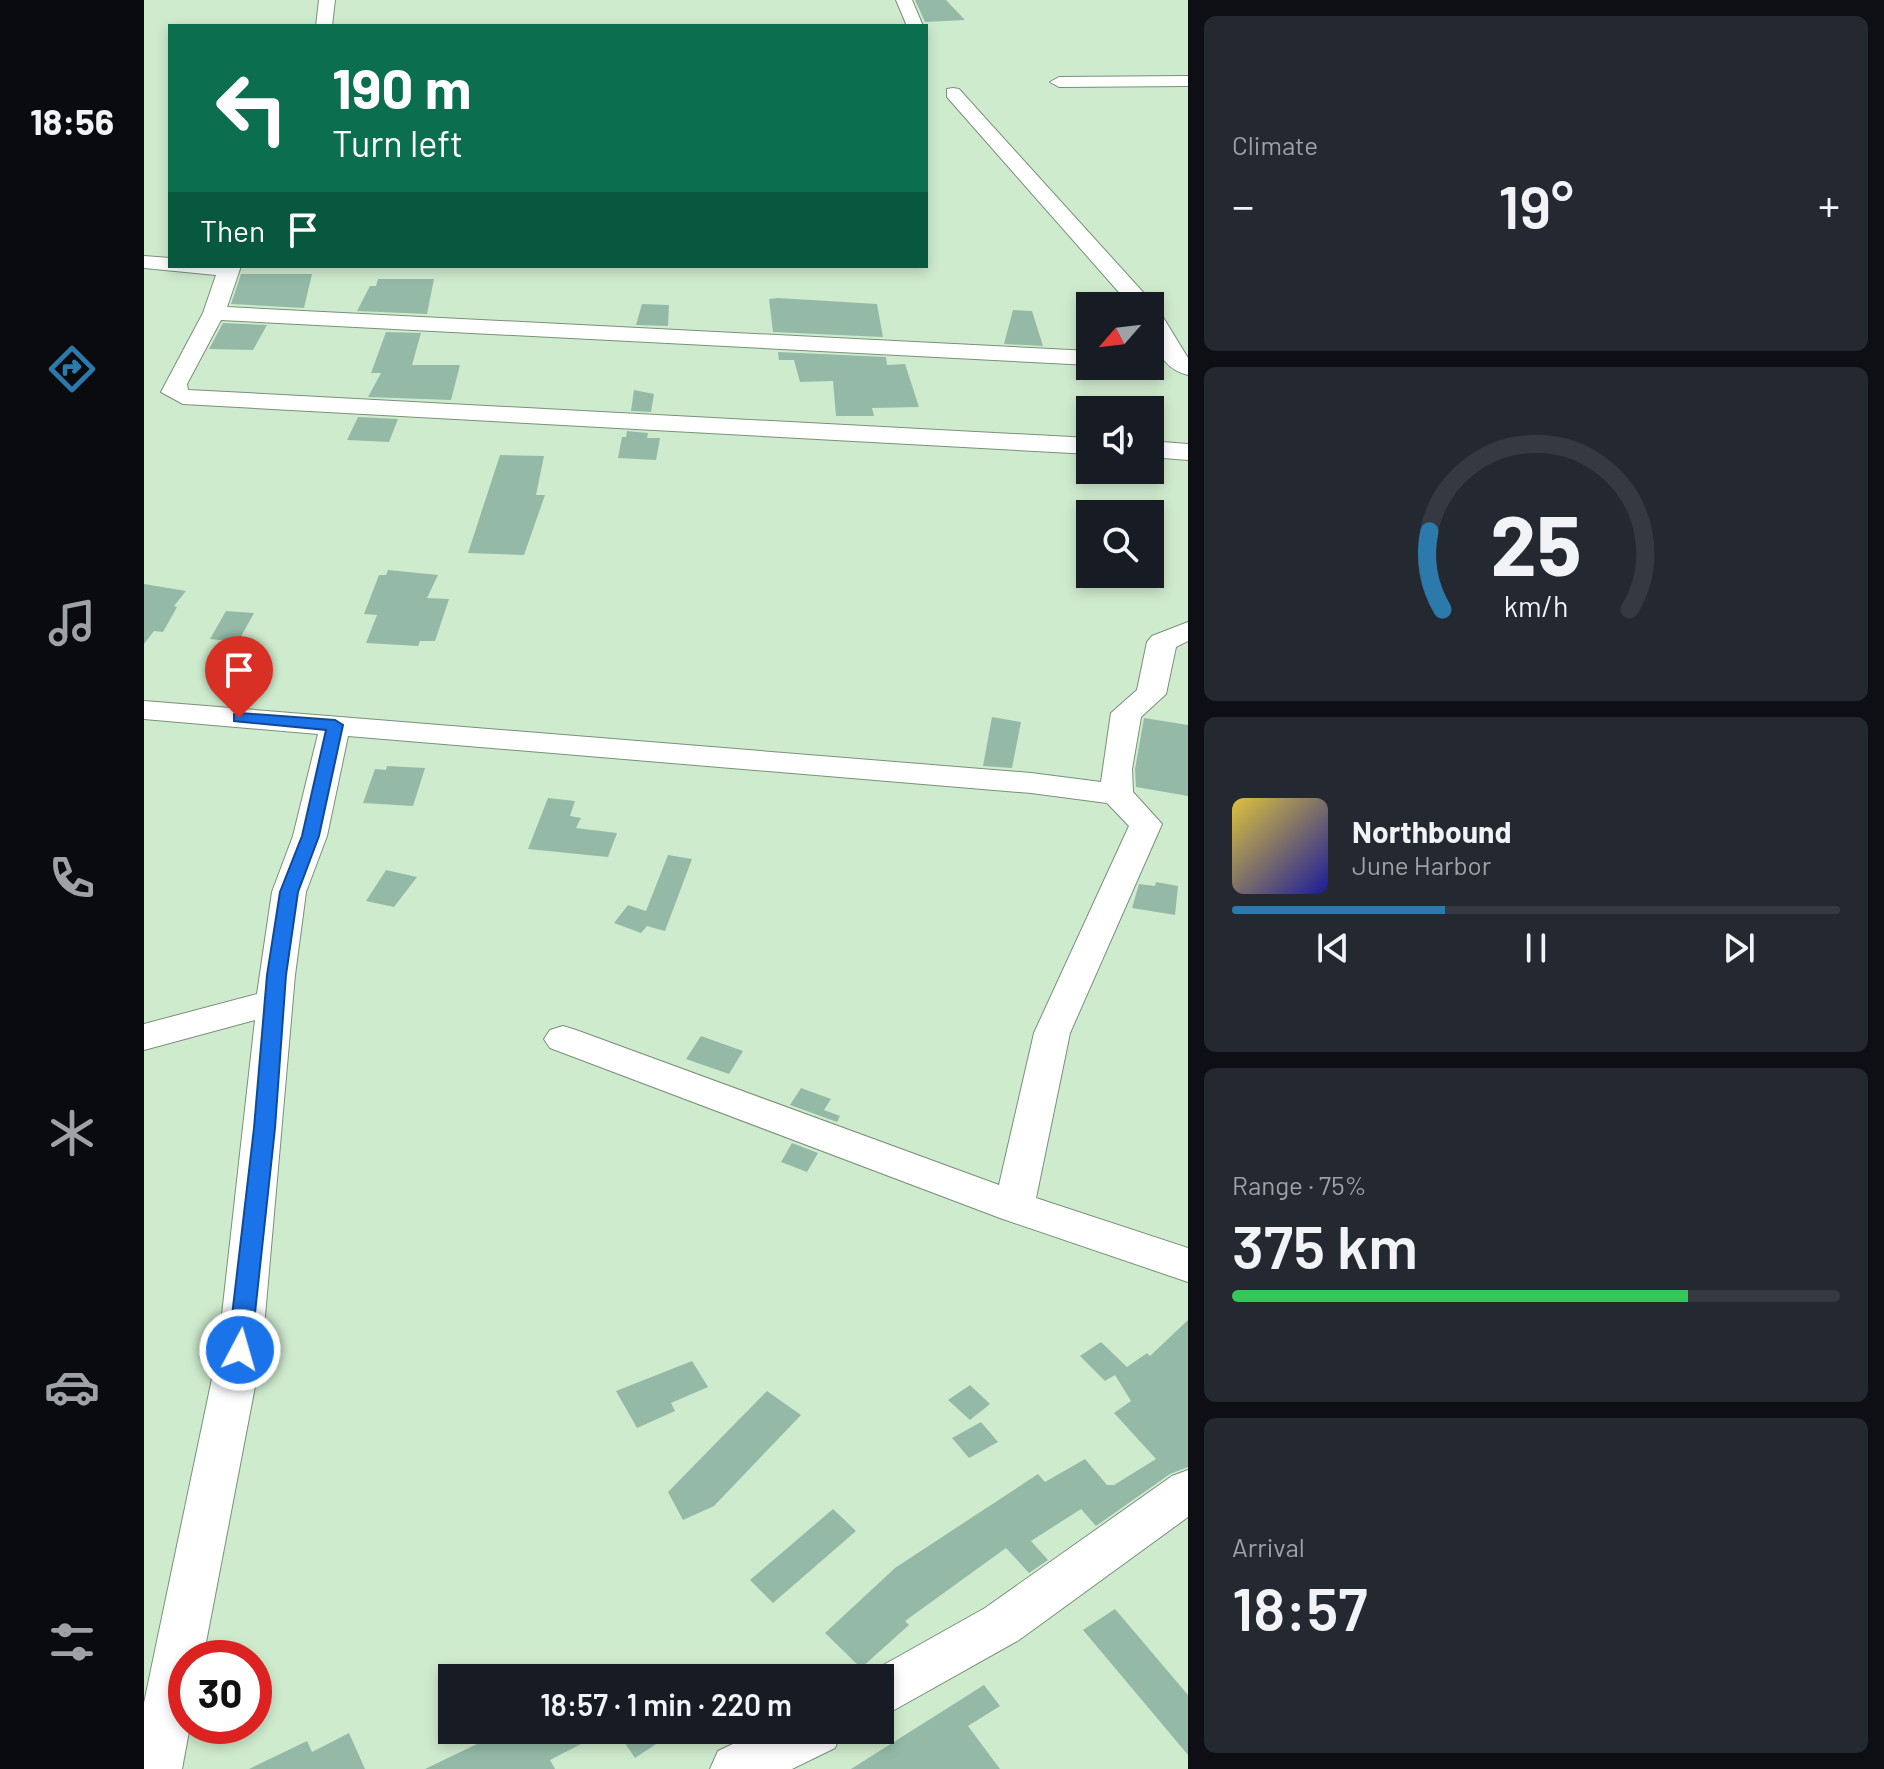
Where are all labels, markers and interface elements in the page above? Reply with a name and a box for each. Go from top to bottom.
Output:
text: 190 m [332,53,471,120]
icon: left [200,56,304,160]
text: 18:56 [30,99,114,142]
text: Turn left [332,121,463,164]
text: Climate [1232,129,1318,160]
text: 19° [1498,169,1574,241]
text: − [1232,178,1254,231]
text: + [1818,178,1840,231]
icon: arrive [281,208,325,252]
text: Then [200,212,265,248]
north arrow [1076,292,1164,380]
map controls [1076,292,1164,588]
icon: directions [44,341,100,397]
button: sound [1076,396,1164,484]
text: 25 [1490,492,1582,592]
button: search [1076,500,1164,588]
text: km/h [1504,588,1568,623]
icon: music [44,595,100,651]
pin [205,636,273,718]
icon: arrive [217,648,261,692]
text: Northbound [1352,813,1511,849]
text: June Harbor [1352,849,1491,880]
icon: phone [44,850,100,906]
icon: previous [1311,926,1355,970]
icon: pause [1514,926,1558,970]
icon: next [1717,926,1761,970]
icon: climate [44,1105,100,1161]
text: Range · 75% [1232,1169,1367,1200]
text: 375 km [1232,1209,1418,1281]
position arrow [198,1308,282,1392]
icon: car [44,1359,100,1415]
text: Arrival [1232,1531,1305,1562]
text: 18:57 [1232,1571,1368,1643]
icon: filters [44,1614,100,1670]
speed limit sign: 30 [168,1640,272,1744]
text: 18:57 · 1 min · 220 m [540,1686,792,1722]

